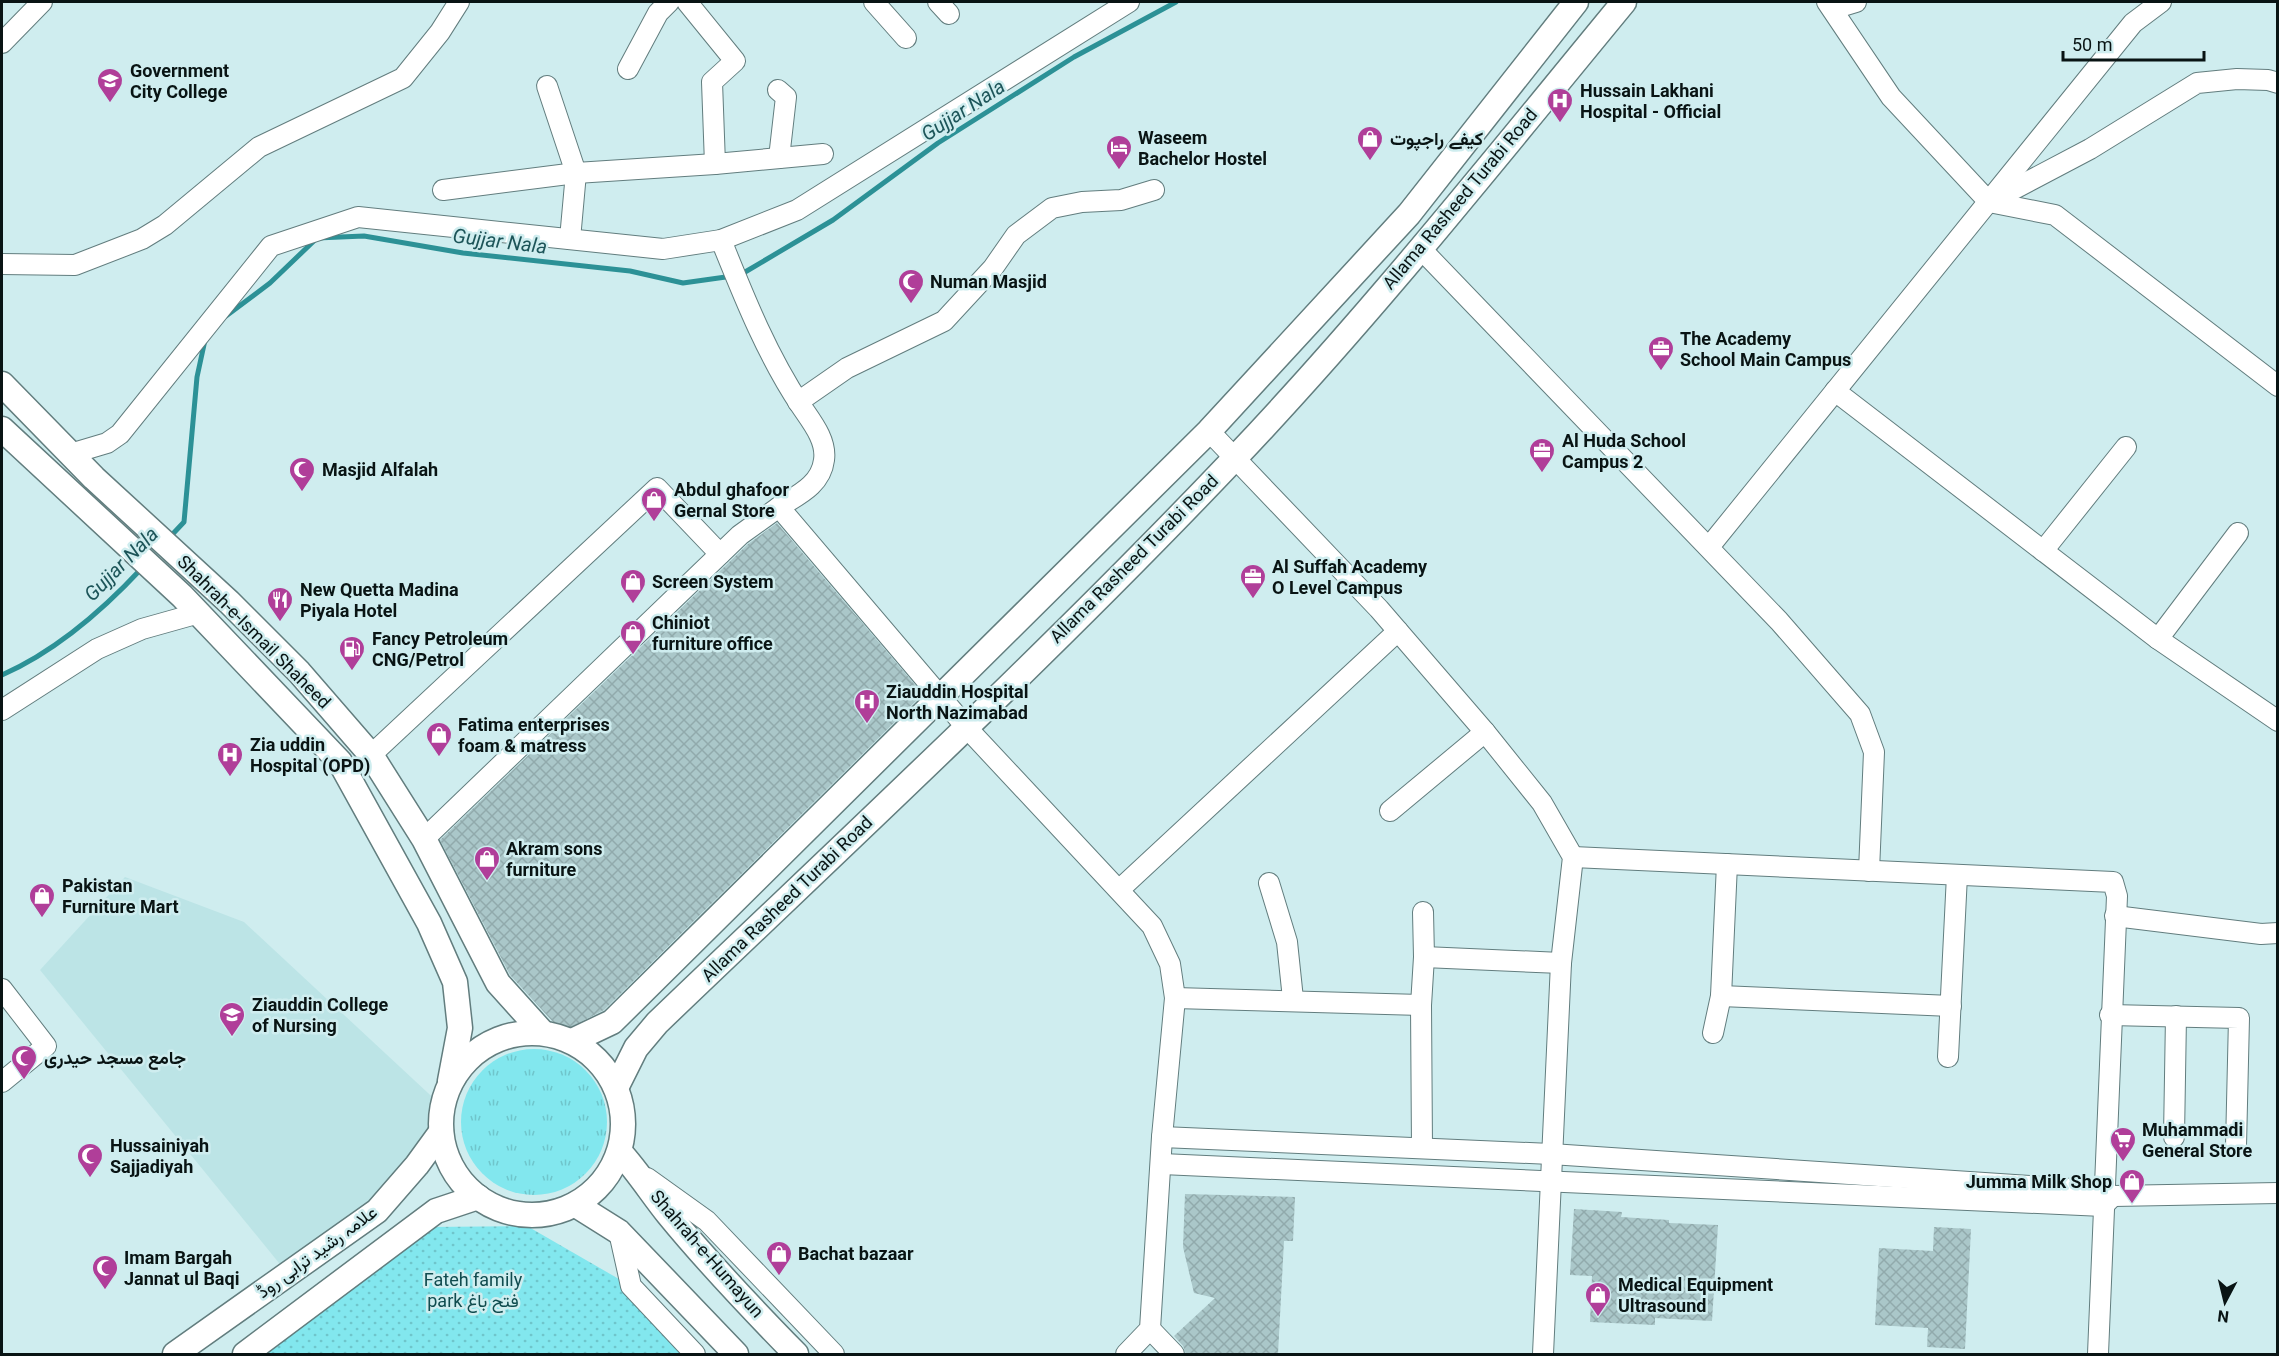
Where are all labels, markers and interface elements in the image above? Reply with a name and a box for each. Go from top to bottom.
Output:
scale bar [2063,24,2204,62]
text: 50 m [2072,34,2112,55]
place label: Government City College [130,60,229,102]
school or university icon: Government City College [95,66,125,104]
water label: Gujjar Nala [917,74,1009,146]
place label: Hussain Lakhani Hospital - Official [1580,80,1721,122]
hospital icon: Hussain Lakhani Hospital - Official [1545,86,1575,124]
street label: Allama Rasheed Turabi Road [1378,104,1541,293]
shop icon: کیفے راجپوت [1355,124,1385,162]
place label: Waseem Bachelor Hostel [1138,127,1267,169]
place label: کیفے راجپوت [1390,128,1483,151]
hotel icon: Waseem Bachelor Hostel [1104,133,1134,171]
water label: Gujjar Nala [451,223,549,259]
mosque icon: Numan Masjid [896,267,926,305]
place label: Numan Masjid [930,271,1047,292]
place label: The Academy School Main Campus [1680,328,1851,370]
office icon: The Academy School Main Campus [1646,334,1676,372]
place label: Al Huda School Campus 2 [1562,430,1686,472]
office icon: Al Huda School Campus 2 [1527,436,1557,474]
mosque icon: Masjid Alfalah [287,455,317,493]
place label: Masjid Alfalah [322,459,438,480]
street label: Allama Rasheed Turabi Road [1045,470,1222,647]
place label: Abdul ghafoor Gernal Store [674,479,789,521]
shop icon: Abdul ghafoor Gernal Store [639,485,669,523]
water label: Gujjar Nala [79,522,163,606]
street label: Shahrah-e-Ismail Shaheed [173,551,335,713]
place label: Al Suffah Academy O Level Campus [1272,556,1428,598]
office icon: Al Suffah Academy O Level Campus [1238,562,1268,600]
shop icon: Screen System [618,567,648,605]
place label: Screen System [652,571,774,592]
place label: New Quetta Madina Piyala Hotel [300,579,459,621]
restaurant icon: New Quetta Madina Piyala Hotel [265,585,295,623]
place label: Chiniot furniture office [652,612,773,654]
shop icon: Chiniot furniture office [618,618,648,656]
place label: Fancy Petroleum CNG/Petrol [372,628,508,670]
fuel station icon: Fancy Petroleum CNG/Petrol [337,634,367,672]
place label: Ziauddin Hospital North Nazimabad [886,681,1029,723]
hospital icon: Ziauddin Hospital North Nazimabad [852,687,882,725]
place label: Fatima enterprises foam & matress [458,714,610,756]
shop icon: Fatima enterprises foam & matress [424,720,454,758]
place label: Zia uddin Hospital (OPD) [250,734,370,777]
hospital icon: Zia uddin Hospital (OPD) [215,740,245,778]
street label: Allama Rasheed Turabi Road [697,811,876,986]
place label: Akram sons furniture [506,838,602,880]
shop icon: Akram sons furniture [472,844,502,882]
place label: Pakistan Furniture Mart [62,875,179,917]
shop icon: Pakistan Furniture Mart [27,881,57,919]
place label: Ziauddin College of Nursing [252,994,388,1036]
school or university icon: Ziauddin College of Nursing [217,1000,247,1038]
mosque icon: جامع مسجد حیدری [9,1043,39,1081]
place label: جامع مسجد حیدری [44,1047,186,1070]
place label: Muhammadi General Store [2142,1119,2252,1161]
supermarket icon: Muhammadi General Store [2108,1125,2138,1163]
place label: Hussainiyah Sajjadiyah [110,1135,209,1177]
mosque icon: Hussainiyah Sajjadiyah [75,1141,105,1179]
shop icon: Jumma Milk Shop [2117,1167,2147,1205]
place label: Jumma Milk Shop [1966,1171,2112,1192]
street label: Shahrah-e-Humayun [646,1186,768,1322]
street label: علامہ رشید ترابی روڈ [253,1201,381,1303]
shop icon: Bachat bazaar [764,1239,794,1277]
place label: Bachat bazaar [798,1243,914,1264]
place label: Imam Bargah Jannat ul Baqi [124,1247,239,1289]
mosque icon: Imam Bargah Jannat ul Baqi [90,1253,120,1291]
park label: Fateh family park فتح باغ [424,1269,523,1313]
north arrow [2195,1272,2255,1332]
place label: Medical Equipment Ultrasound [1618,1274,1773,1316]
shop icon: Medical Equipment Ultrasound [1583,1280,1613,1318]
text: N [2216,1306,2230,1327]

